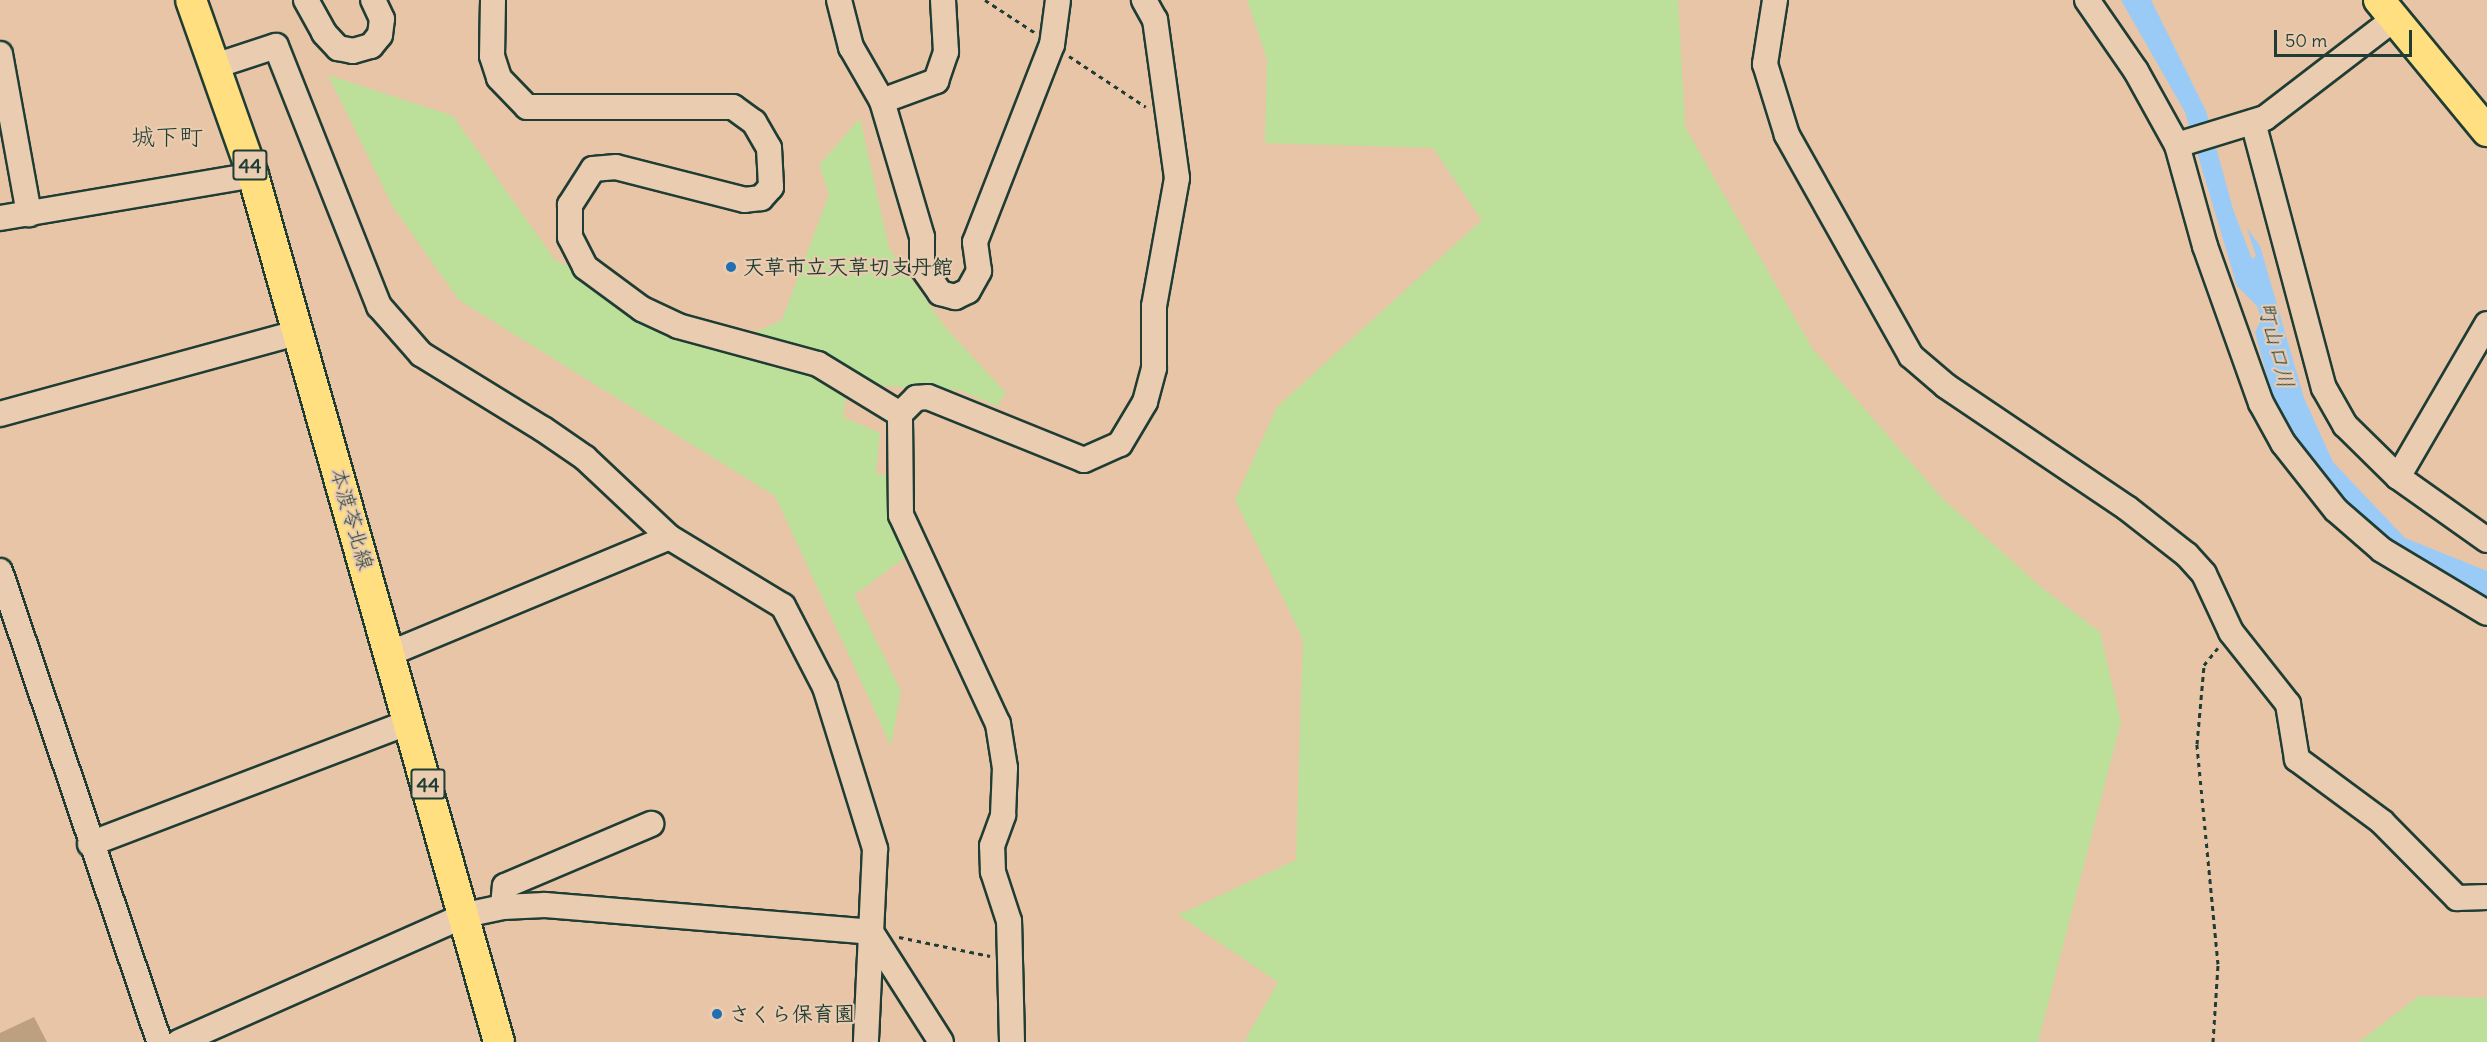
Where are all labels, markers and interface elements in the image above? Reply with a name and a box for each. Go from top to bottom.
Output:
scale bar [2277,18,2415,56]
text: 50 m [2285,29,2327,52]
district label: 城下町 [131,123,203,151]
road number: 44 [232,148,268,182]
place label: 天草市立天草切支丹館 [743,254,953,280]
marker: 天草市立天草切支丹館 [724,260,738,274]
water label: 町山口川 [2253,299,2299,391]
street label: 本渡苓北線 [325,465,379,573]
road number: 44 [410,767,446,801]
place label: さくら保育園 [729,1001,855,1027]
marker: さくら保育園 [710,1007,724,1021]

